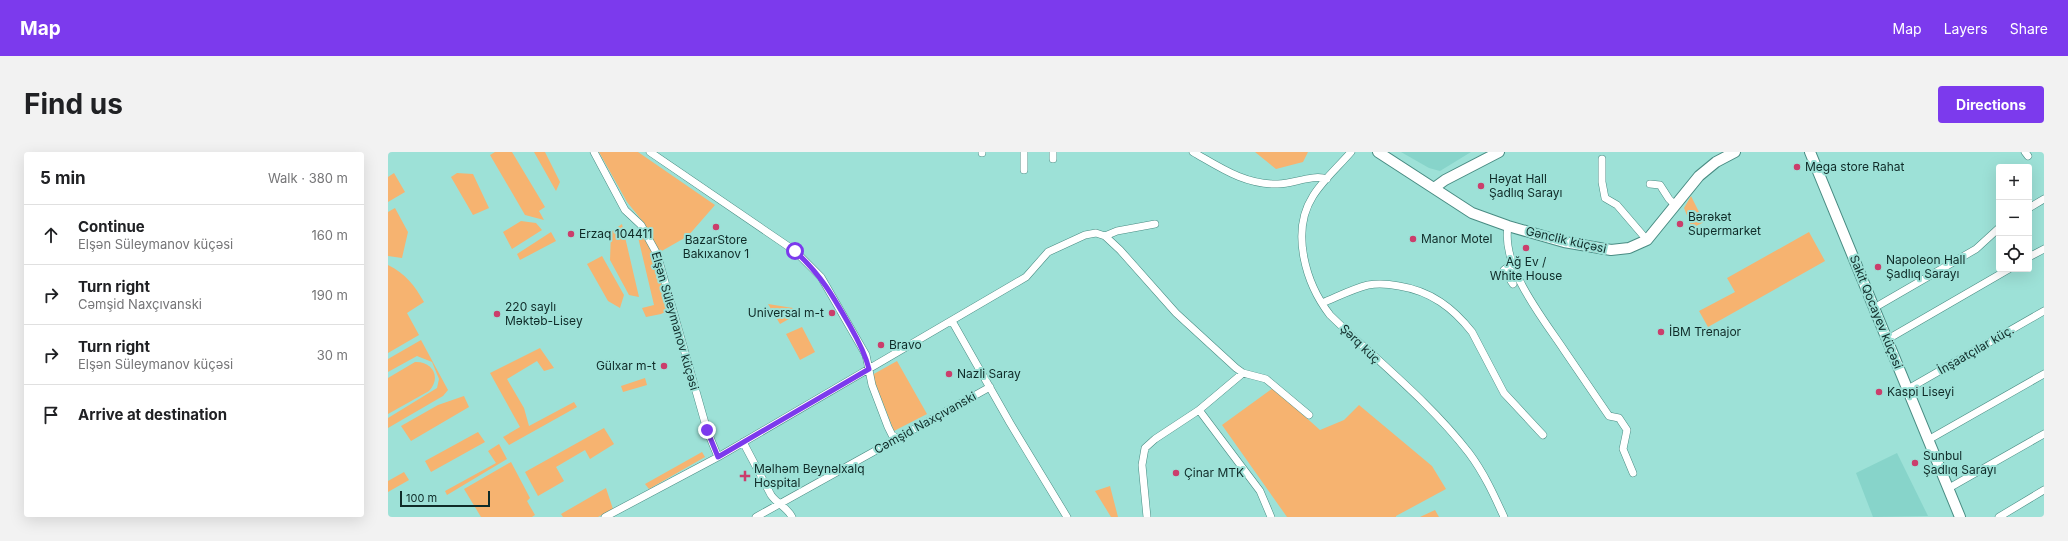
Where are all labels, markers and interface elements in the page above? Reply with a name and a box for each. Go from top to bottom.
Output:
text: Map [20,17,61,40]
text: Map [1893,20,1922,37]
text: Layers [1944,20,1988,37]
text: Share [2010,20,2048,37]
button: Directions [1938,86,2044,123]
text: Find us [24,87,123,121]
place label: Mega store Rahat [1805,159,1905,174]
marker: Mega store Rahat [1792,162,1802,172]
map controls [1996,164,2032,272]
button: + [1996,164,2032,200]
text: 5 min [40,168,86,188]
text: Walk · 380 m [268,170,348,186]
place label: Həyat Hall Şadlıq Sarayı [1489,171,1563,200]
marker: Həyat Hall Şadlıq Sarayı [1476,181,1486,191]
button: − [1996,200,2032,236]
place label: Bərəkət Supermarket [1688,209,1761,238]
text: Continue [78,217,145,236]
marker: Bərəkət Supermarket [1675,219,1685,229]
marker: BazarStore Bakıxanov 1 [711,222,721,232]
street label: Gənclik küçəsi [1524,223,1608,256]
icon: ahead [40,224,62,246]
place label: Erzaq 104411 [579,226,652,241]
text: 160 m [311,227,348,243]
marker: Erzaq 104411 [566,229,576,239]
place label: Manor Motel [1421,231,1493,246]
place label: BazarStore Bakıxanov 1 [683,232,749,261]
marker: Manor Motel [1408,234,1418,244]
text: Elşən Süleymanov küçəsi [78,236,233,252]
button: locate [1996,236,2032,272]
route start [786,242,804,260]
marker: Ağ Ev / White House [1521,243,1531,253]
street label: Elşən Süleymanov küçəsi [649,250,702,392]
place label: Napoleon Hall Şadlıq Sarayı [1886,252,1965,281]
street label: Sakit Qocayev küçəsi [1847,253,1906,371]
place label: Ağ Ev / White House [1490,254,1562,283]
marker: Napoleon Hall Şadlıq Sarayı [1873,262,1883,272]
text: Turn right [78,277,150,296]
icon: right [40,284,62,306]
text: 190 m [311,287,348,303]
text: Cəmşid Naxçıvanski [78,296,202,312]
place label: 220 saylı Məktəb-Lisey [505,299,583,328]
place label: Universal m-t [748,305,824,320]
marker: Universal m-t [827,308,837,318]
marker: 220 saylı Məktəb-Lisey [492,309,502,319]
street label: Şərq küç [1337,321,1384,367]
street label: İnşaatçılar küç. [1935,322,2016,377]
place label: İBM Trenajor [1669,324,1742,339]
marker: İBM Trenajor [1656,327,1666,337]
text: Turn right [78,337,150,356]
place label: Bravo [889,337,922,352]
marker: Bravo [876,340,886,350]
icon: right [40,344,62,366]
text: 30 m [317,347,348,363]
text: Elşən Süleymanov küçəsi [78,356,233,372]
place label: Gülxar m-t [596,358,656,373]
marker: Gülxar m-t [659,361,669,371]
place label: Nazli Saray [957,366,1021,381]
marker: Nazli Saray [944,369,954,379]
place label: Kaspi Liseyi [1887,384,1954,399]
marker: Kaspi Liseyi [1874,387,1884,397]
street label: Cəmşid Naxçıvanski [871,388,978,457]
icon: arrive [40,404,62,426]
text: Arrive at destination [78,405,227,424]
route end [698,421,716,439]
place label: Sunbul Şadlıq Sarayı [1923,448,1997,477]
marker: Sunbul Şadlıq Sarayı [1910,458,1920,468]
place label: Məlhəm Beynəlxalq Hospital [754,461,865,490]
place label: Çinar MTK [1184,465,1244,480]
marker: Çinar MTK [1171,468,1181,478]
marker: Məlhəm Beynəlxalq Hospital [739,470,751,482]
scale bar [400,489,490,508]
text: 100 m [406,491,437,505]

